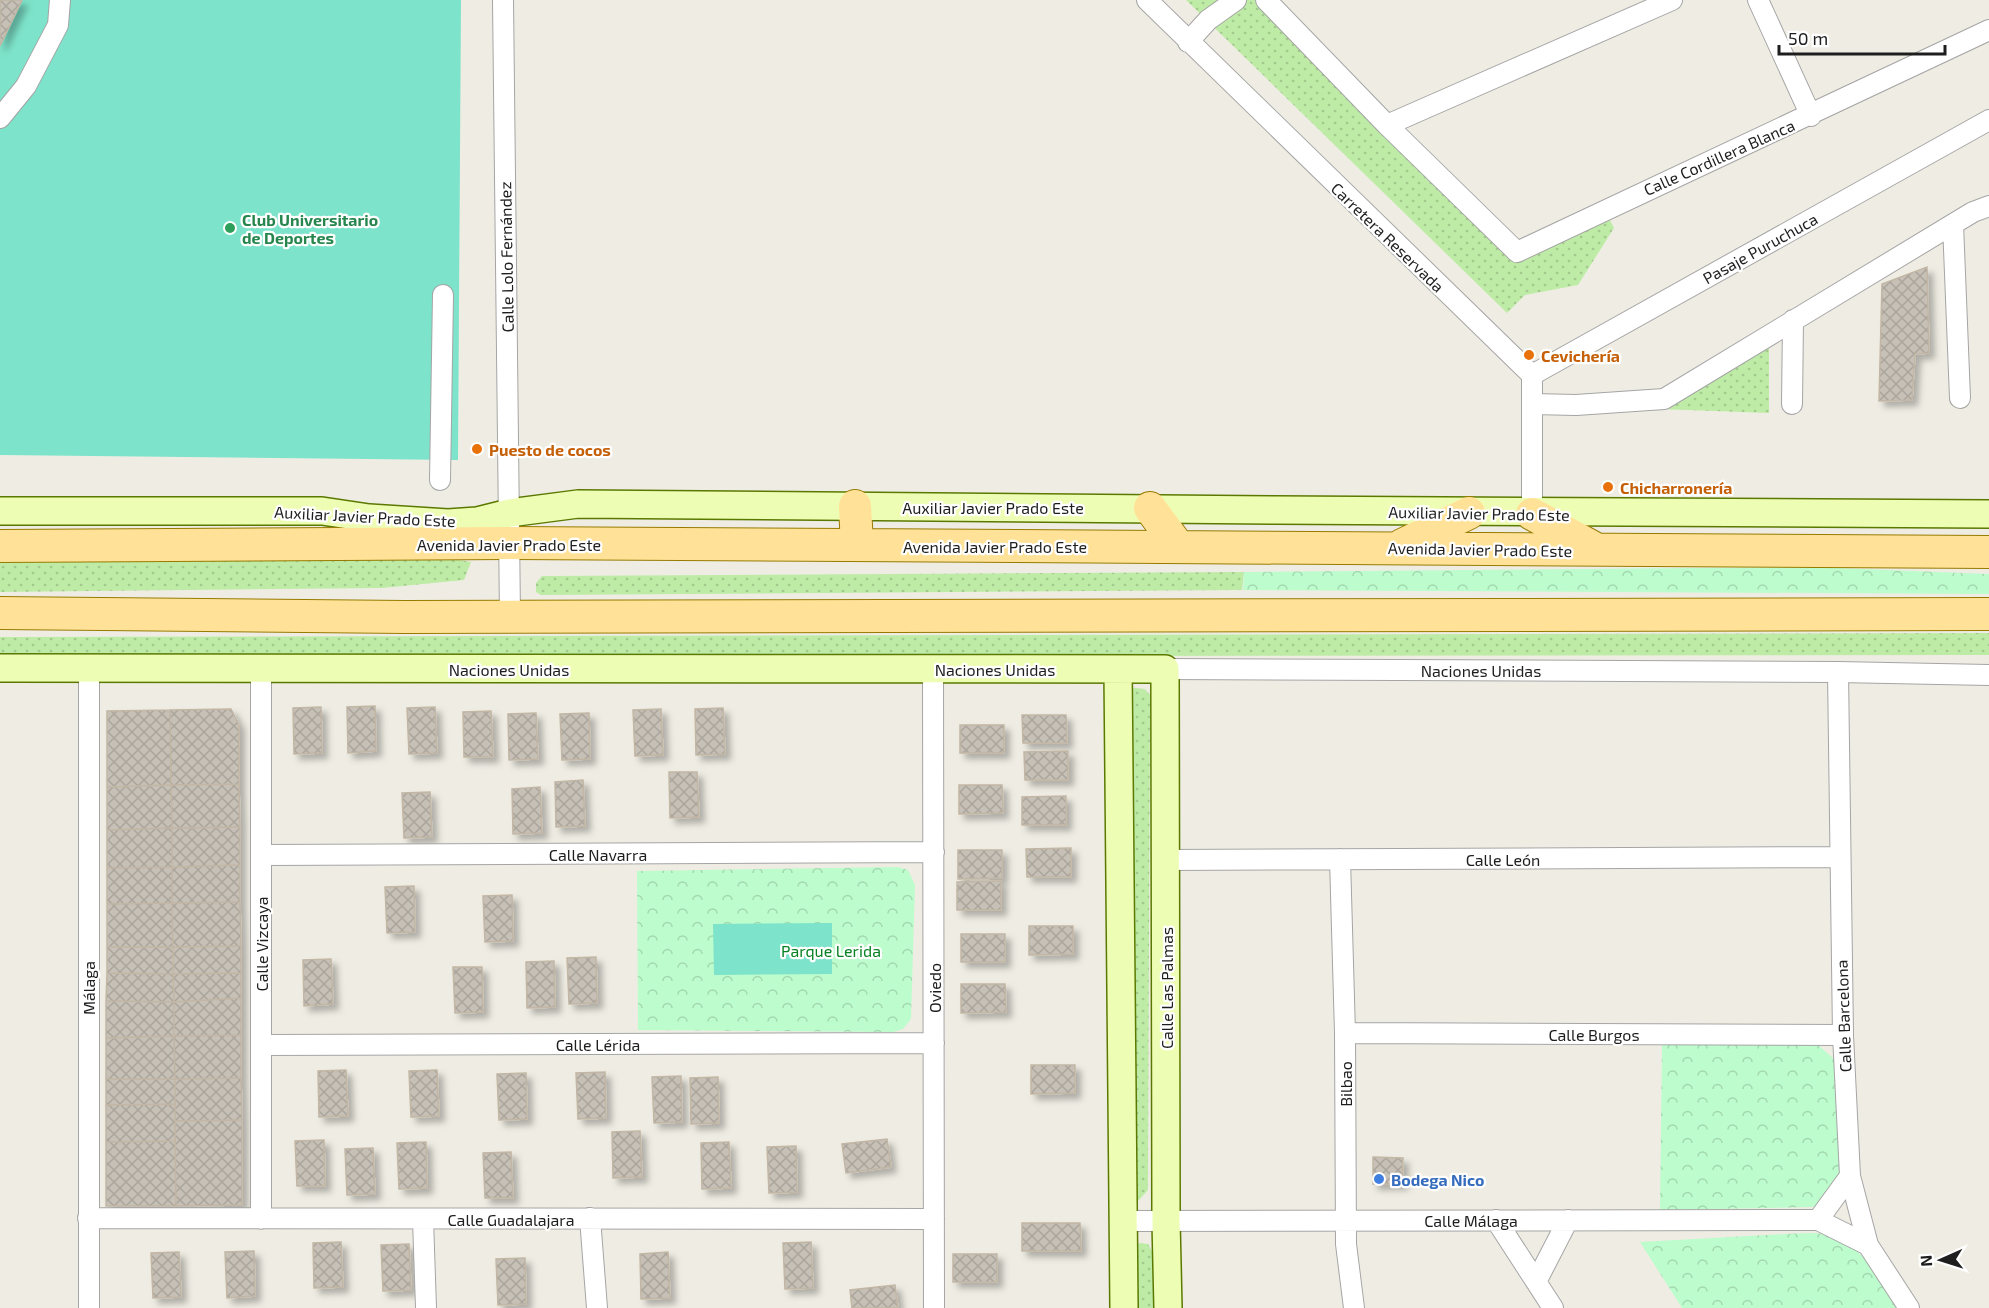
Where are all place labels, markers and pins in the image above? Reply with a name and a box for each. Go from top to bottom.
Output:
place label: Club Universitario de Deportes [242,210,378,247]
marker: Club Universitario de Deportes [223,221,237,235]
place label: Cevichería [1541,346,1620,365]
marker: Cevichería [1522,348,1536,362]
place label: Puesto de cocos [489,440,611,459]
marker: Puesto de cocos [470,442,484,456]
place label: Chicharronería [1620,478,1732,497]
marker: Chicharronería [1601,480,1615,494]
place label: Bodega Nico [1391,1170,1485,1189]
marker: Bodega Nico [1372,1172,1386,1186]

